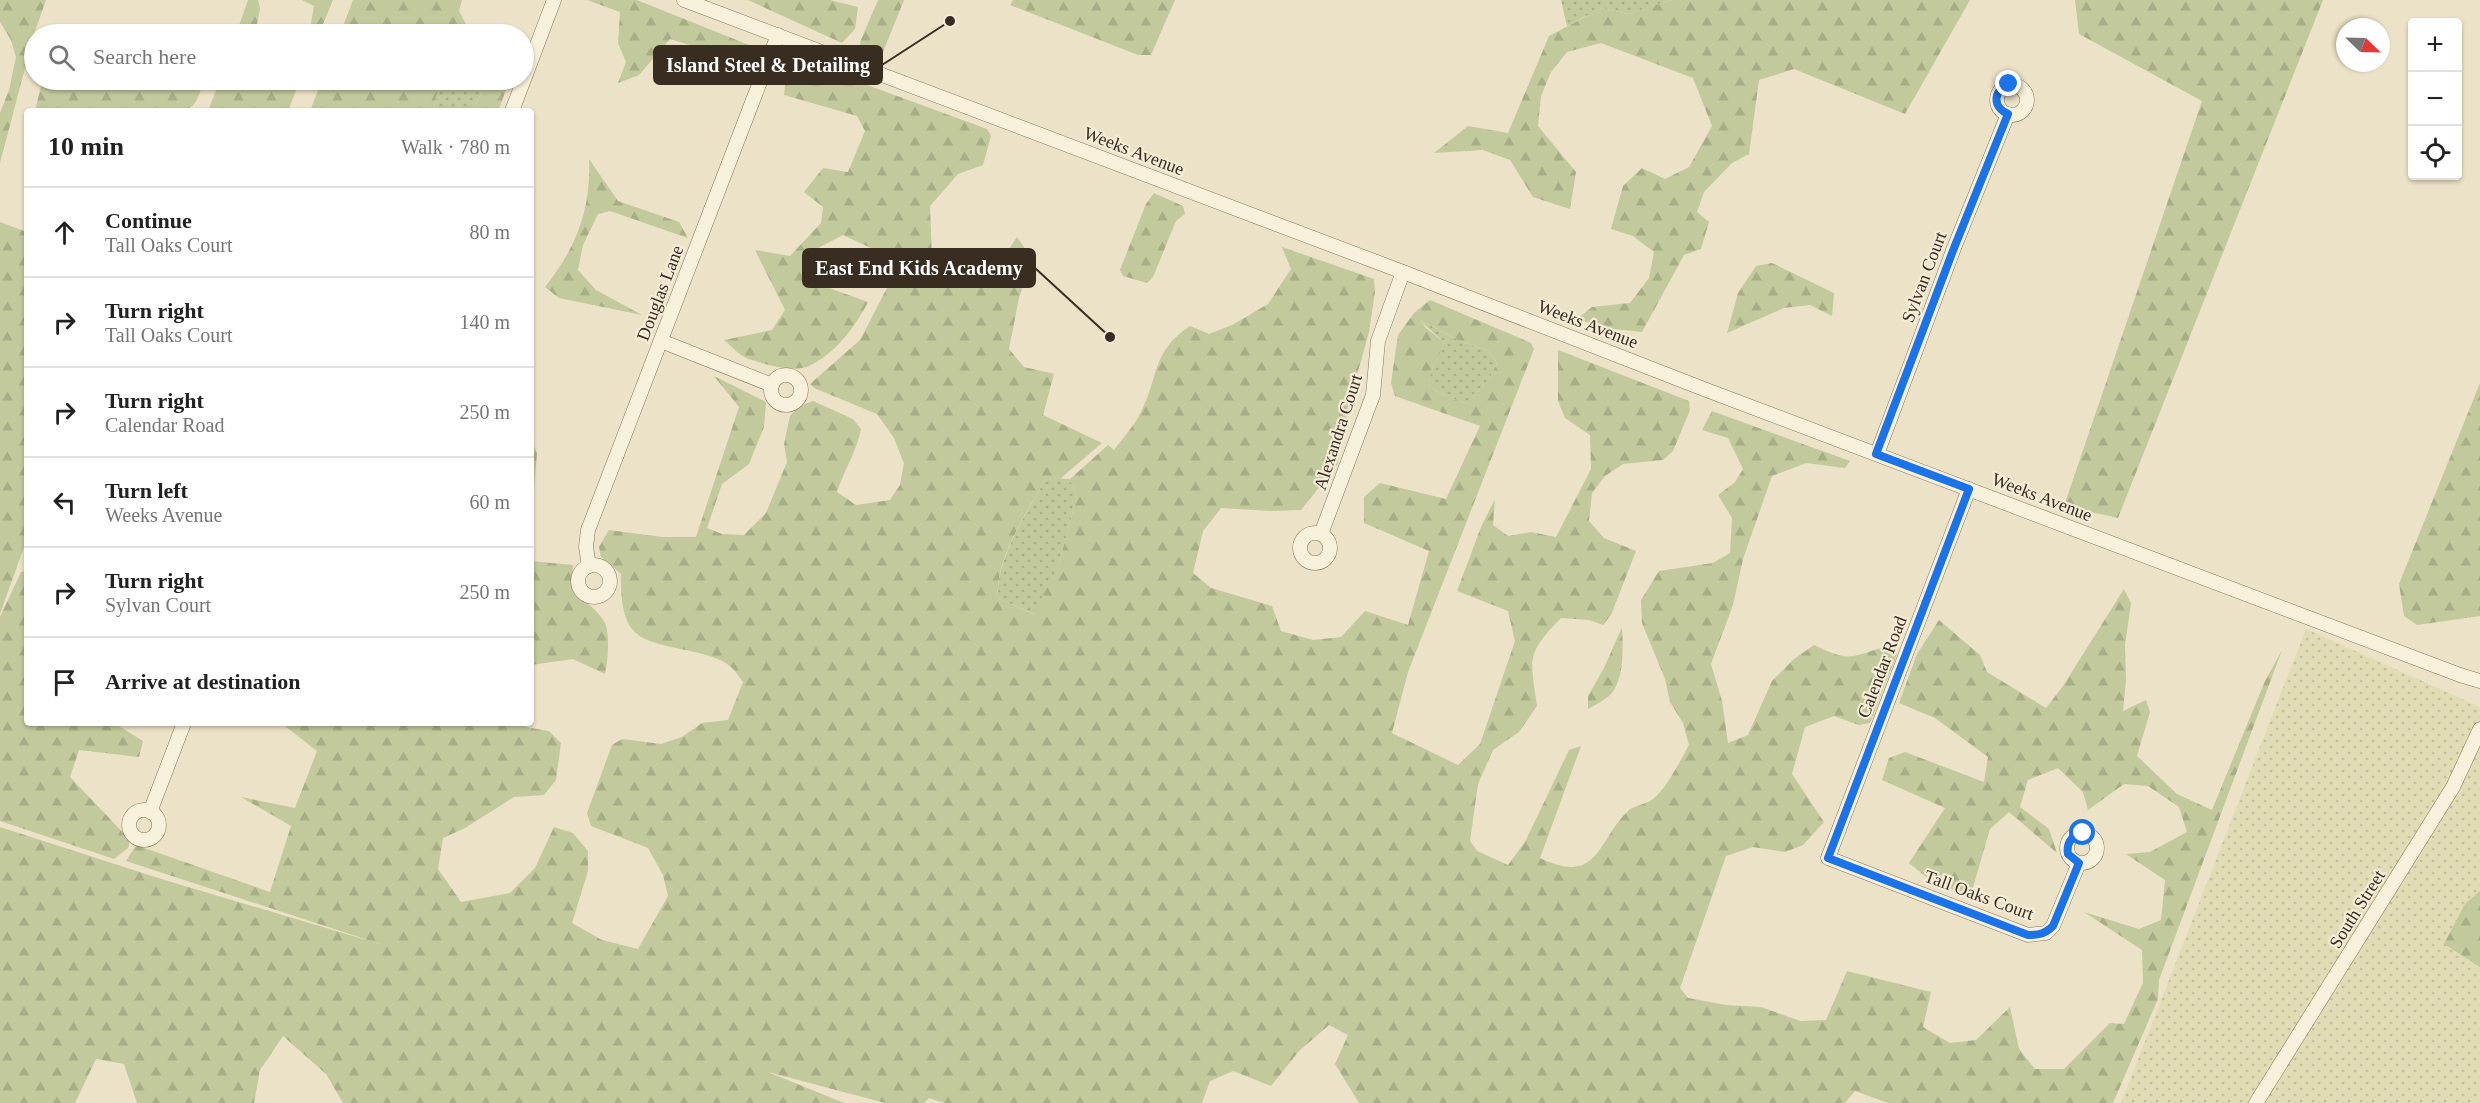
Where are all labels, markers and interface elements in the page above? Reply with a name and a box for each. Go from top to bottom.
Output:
north arrow [2336,18,2390,72]
map controls [2408,18,2462,180]
button: + [2408,18,2462,72]
search box [24,24,534,90]
icon: search [45,41,78,74]
text: Search here [93,44,196,69]
callout: Island Steel & Detailing [654,46,882,84]
text: Island Steel & Detailing [666,54,870,77]
route end [1995,70,2021,96]
button: − [2408,72,2462,126]
street label: Weeks Avenue [1081,123,1187,179]
button: locate [2408,126,2462,180]
text: 10 min [48,132,124,161]
text: Walk · 780 m [401,136,510,158]
text: Continue [105,208,192,233]
icon: ahead [48,216,81,249]
text: 80 m [469,221,510,243]
street label: Sylvan Court [1898,229,1950,325]
text: Tall Oaks Court [105,234,232,256]
street label: Douglas Lane [633,243,687,343]
callout: East End Kids Academy [803,249,1035,287]
text: East End Kids Academy [815,257,1023,280]
street label: Weeks Avenue [1535,296,1641,352]
text: Turn right [105,298,204,323]
icon: right [48,306,81,339]
text: 140 m [459,311,510,333]
text: Tall Oaks Court [105,324,232,346]
street label: Alexandra Court [1310,372,1366,492]
text: Turn right [105,388,204,413]
icon: right [48,396,81,429]
text: 250 m [459,401,510,423]
text: Calendar Road [105,414,224,436]
street label: Weeks Avenue [1989,469,2095,525]
text: Turn left [105,478,188,503]
icon: left [48,486,81,519]
text: 60 m [469,491,510,513]
text: Weeks Avenue [105,504,222,526]
text: Turn right [105,568,204,593]
icon: right [48,576,81,609]
text: 250 m [459,581,510,603]
text: Sylvan Court [105,594,211,616]
street label: Calendar Road [1853,613,1911,721]
icon: arrive [48,666,81,699]
text: Arrive at destination [105,669,301,694]
route start [2069,819,2095,845]
street label: Tall Oaks Court [1922,866,2036,924]
street label: South Street [2325,866,2389,952]

